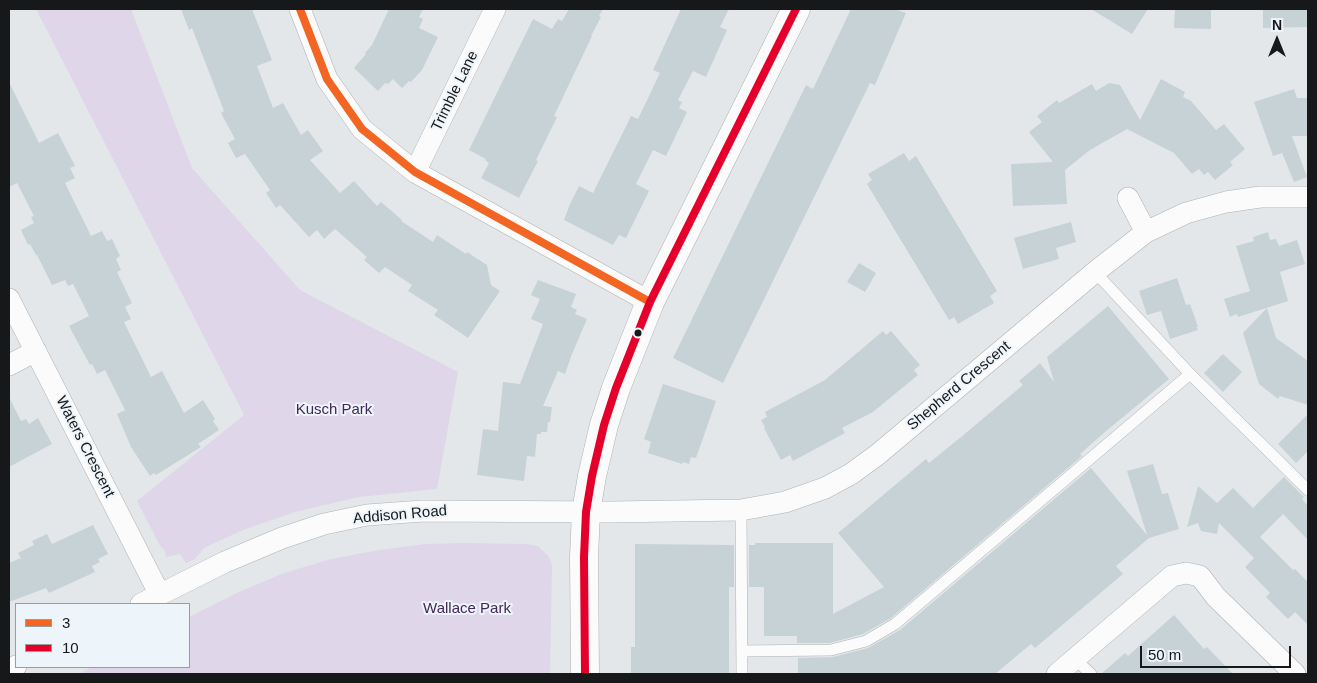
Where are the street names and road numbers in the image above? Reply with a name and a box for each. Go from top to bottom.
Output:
street label: Trimble Lane [428,48,482,134]
street label: Shepherd Crescent [904,338,1014,434]
street label: Waters Crescent [52,393,118,501]
street label: Addison Road [352,502,448,528]

